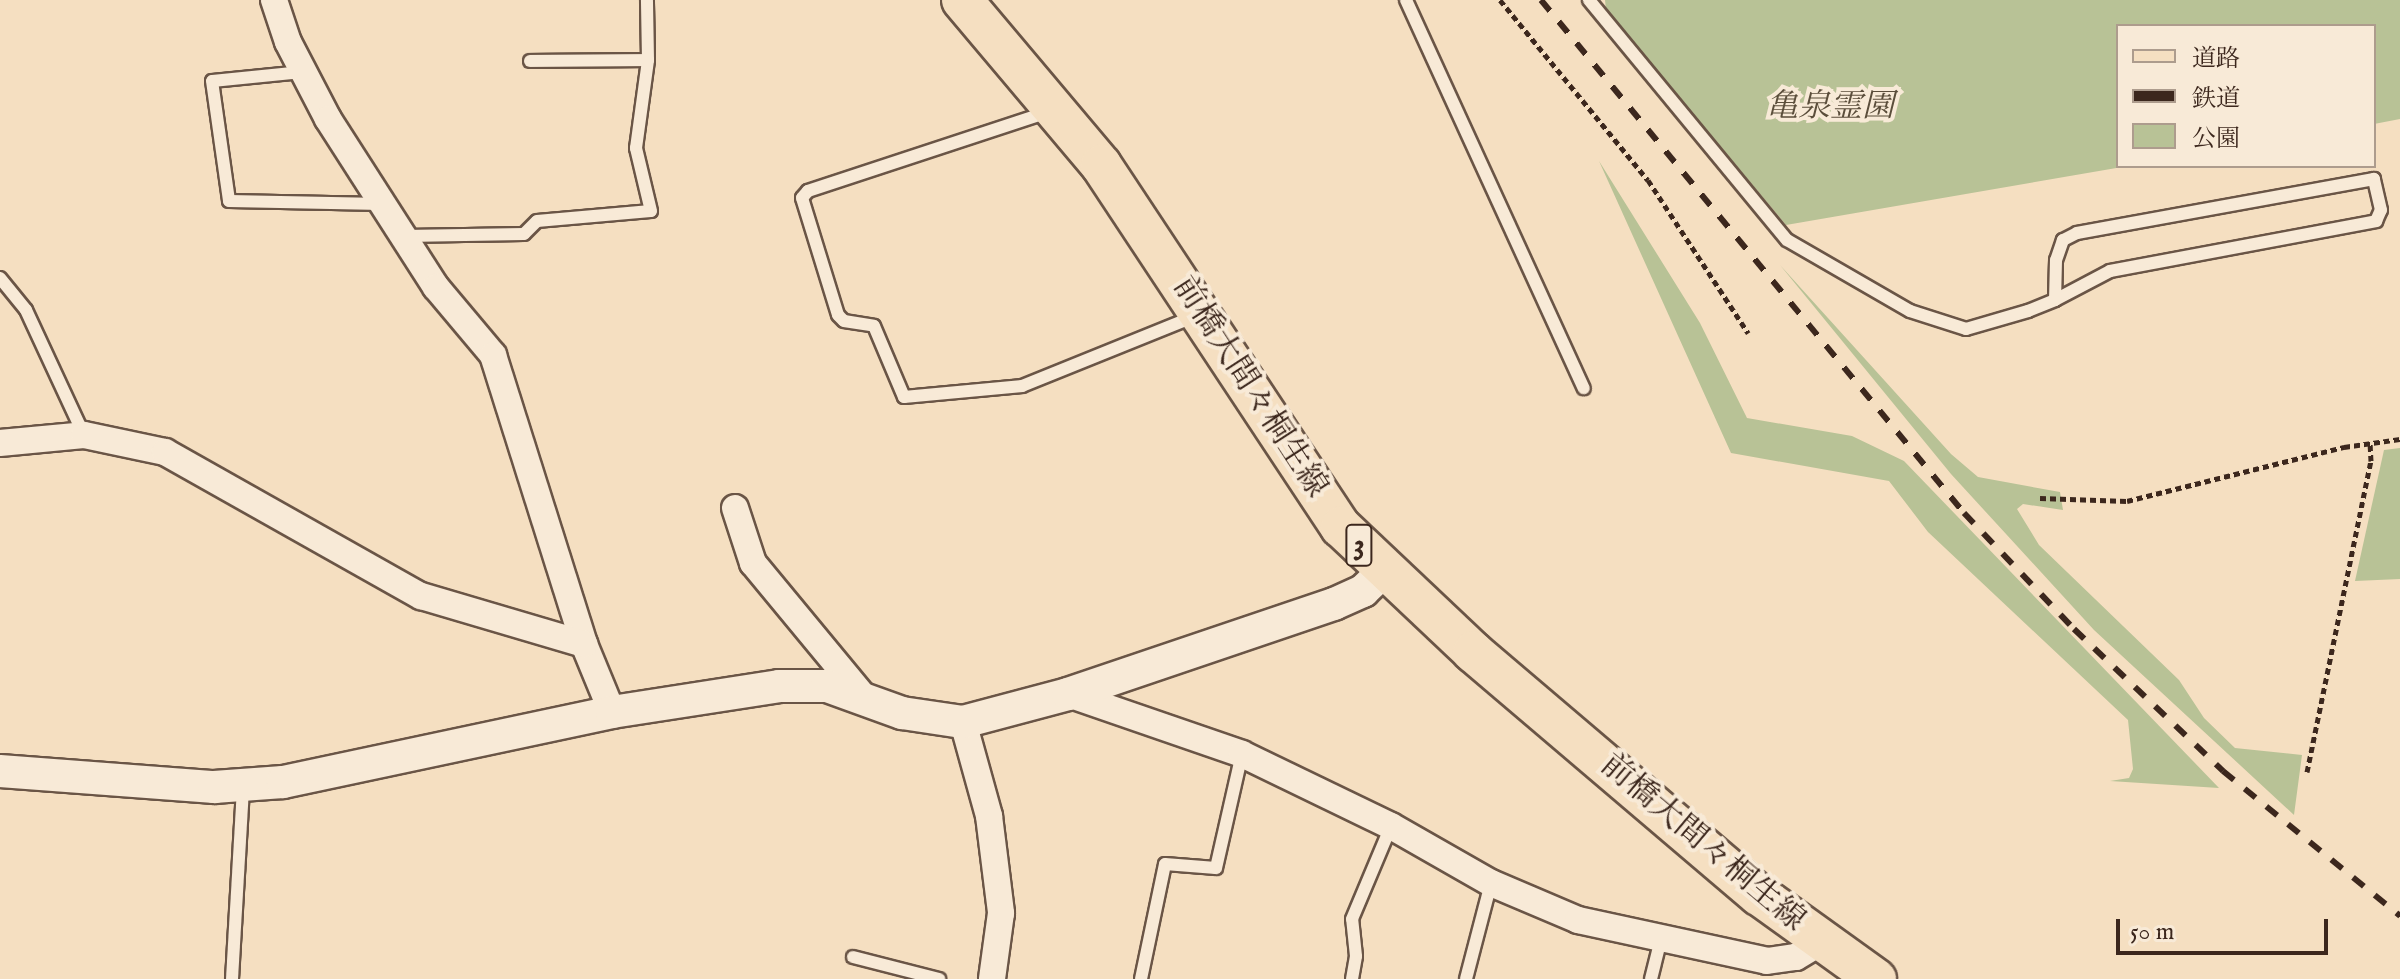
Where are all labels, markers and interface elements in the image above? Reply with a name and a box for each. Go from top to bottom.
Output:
legend [2116,24,2376,168]
text: 道路 [2192,44,2240,75]
text: 鉄道 [2192,84,2240,115]
park label: 亀泉霊園 [1766,89,1894,127]
text: 公園 [2192,124,2240,155]
street label: 前橋大間々桐生線 [1163,270,1335,506]
road number: 3 [1345,519,1373,571]
street label: 前橋大間々桐生線 [1592,747,1812,941]
scale bar [2120,903,2332,953]
text: 50 m [2130,917,2174,948]

